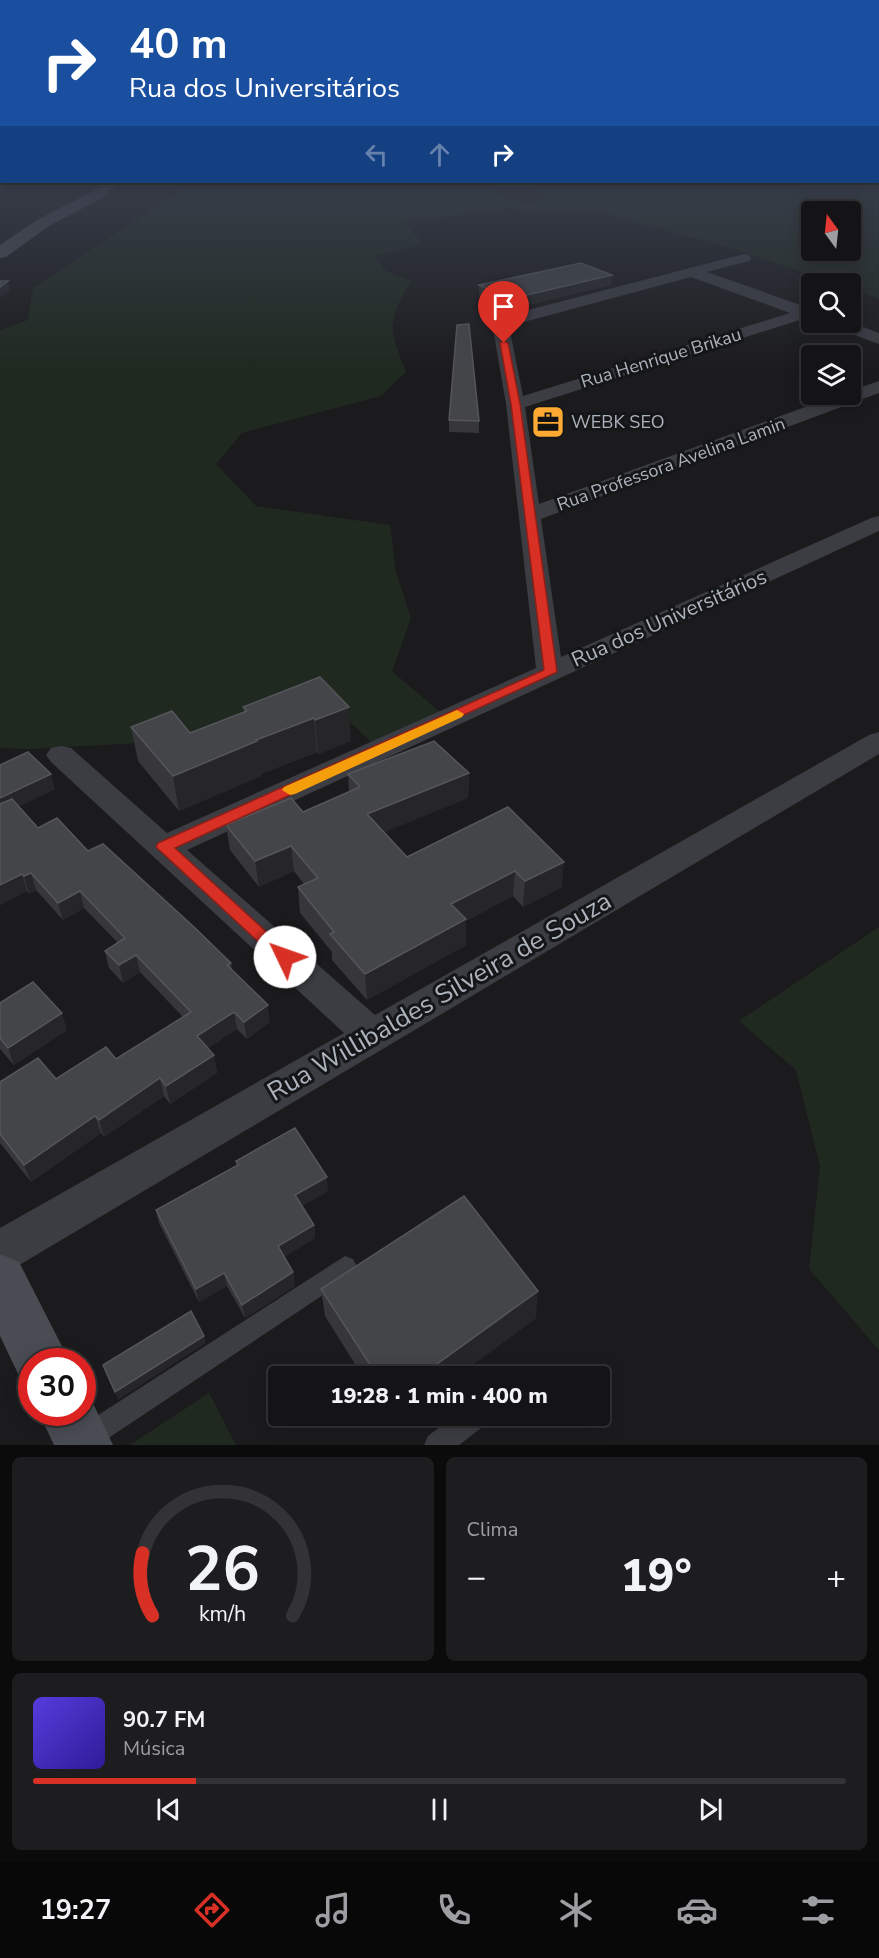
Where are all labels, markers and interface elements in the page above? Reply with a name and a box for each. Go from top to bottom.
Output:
text: 40 m [129,16,228,73]
icon: right [30,24,108,102]
text: Rua dos Universitários [129,70,400,107]
icon: left [360,138,393,171]
icon: ahead [423,138,456,171]
icon: right [486,138,519,171]
north arrow [801,201,861,261]
map controls [801,201,861,405]
button: search [801,273,861,333]
pin [478,281,529,343]
icon: arrive [487,290,520,323]
street label: Rua Henrique Brikau [578,322,744,394]
button: layers [801,345,861,405]
office icon: WEBK SEO [530,404,566,440]
place label: WEBK SEO [571,410,665,434]
street label: Rua Professora Avelina Lamin [554,411,788,517]
street label: Rua dos Universitários [567,562,771,674]
street label: Rua Willibaldes Silveira de Souza [261,883,618,1110]
position arrow [253,925,317,989]
speed limit sign: 30 [18,1348,96,1426]
text: 19:28 · 1 min · 400 m [330,1381,548,1411]
text: Clima [467,1516,518,1543]
text: 26 [185,1527,260,1612]
text: 19° [621,1546,692,1607]
text: − [467,1555,486,1600]
text: + [826,1555,846,1600]
text: km/h [199,1599,246,1629]
text: 90.7 FM [123,1705,205,1735]
text: Música [123,1735,185,1762]
icon: previous [152,1793,185,1826]
icon: pause [423,1793,456,1826]
icon: next [694,1793,727,1826]
icon: directions [191,1889,233,1931]
icon: music [312,1889,354,1931]
icon: phone [433,1889,475,1931]
icon: climate [555,1889,597,1931]
icon: car [676,1889,718,1931]
icon: filters [797,1889,839,1931]
text: 19:27 [40,1892,111,1929]

